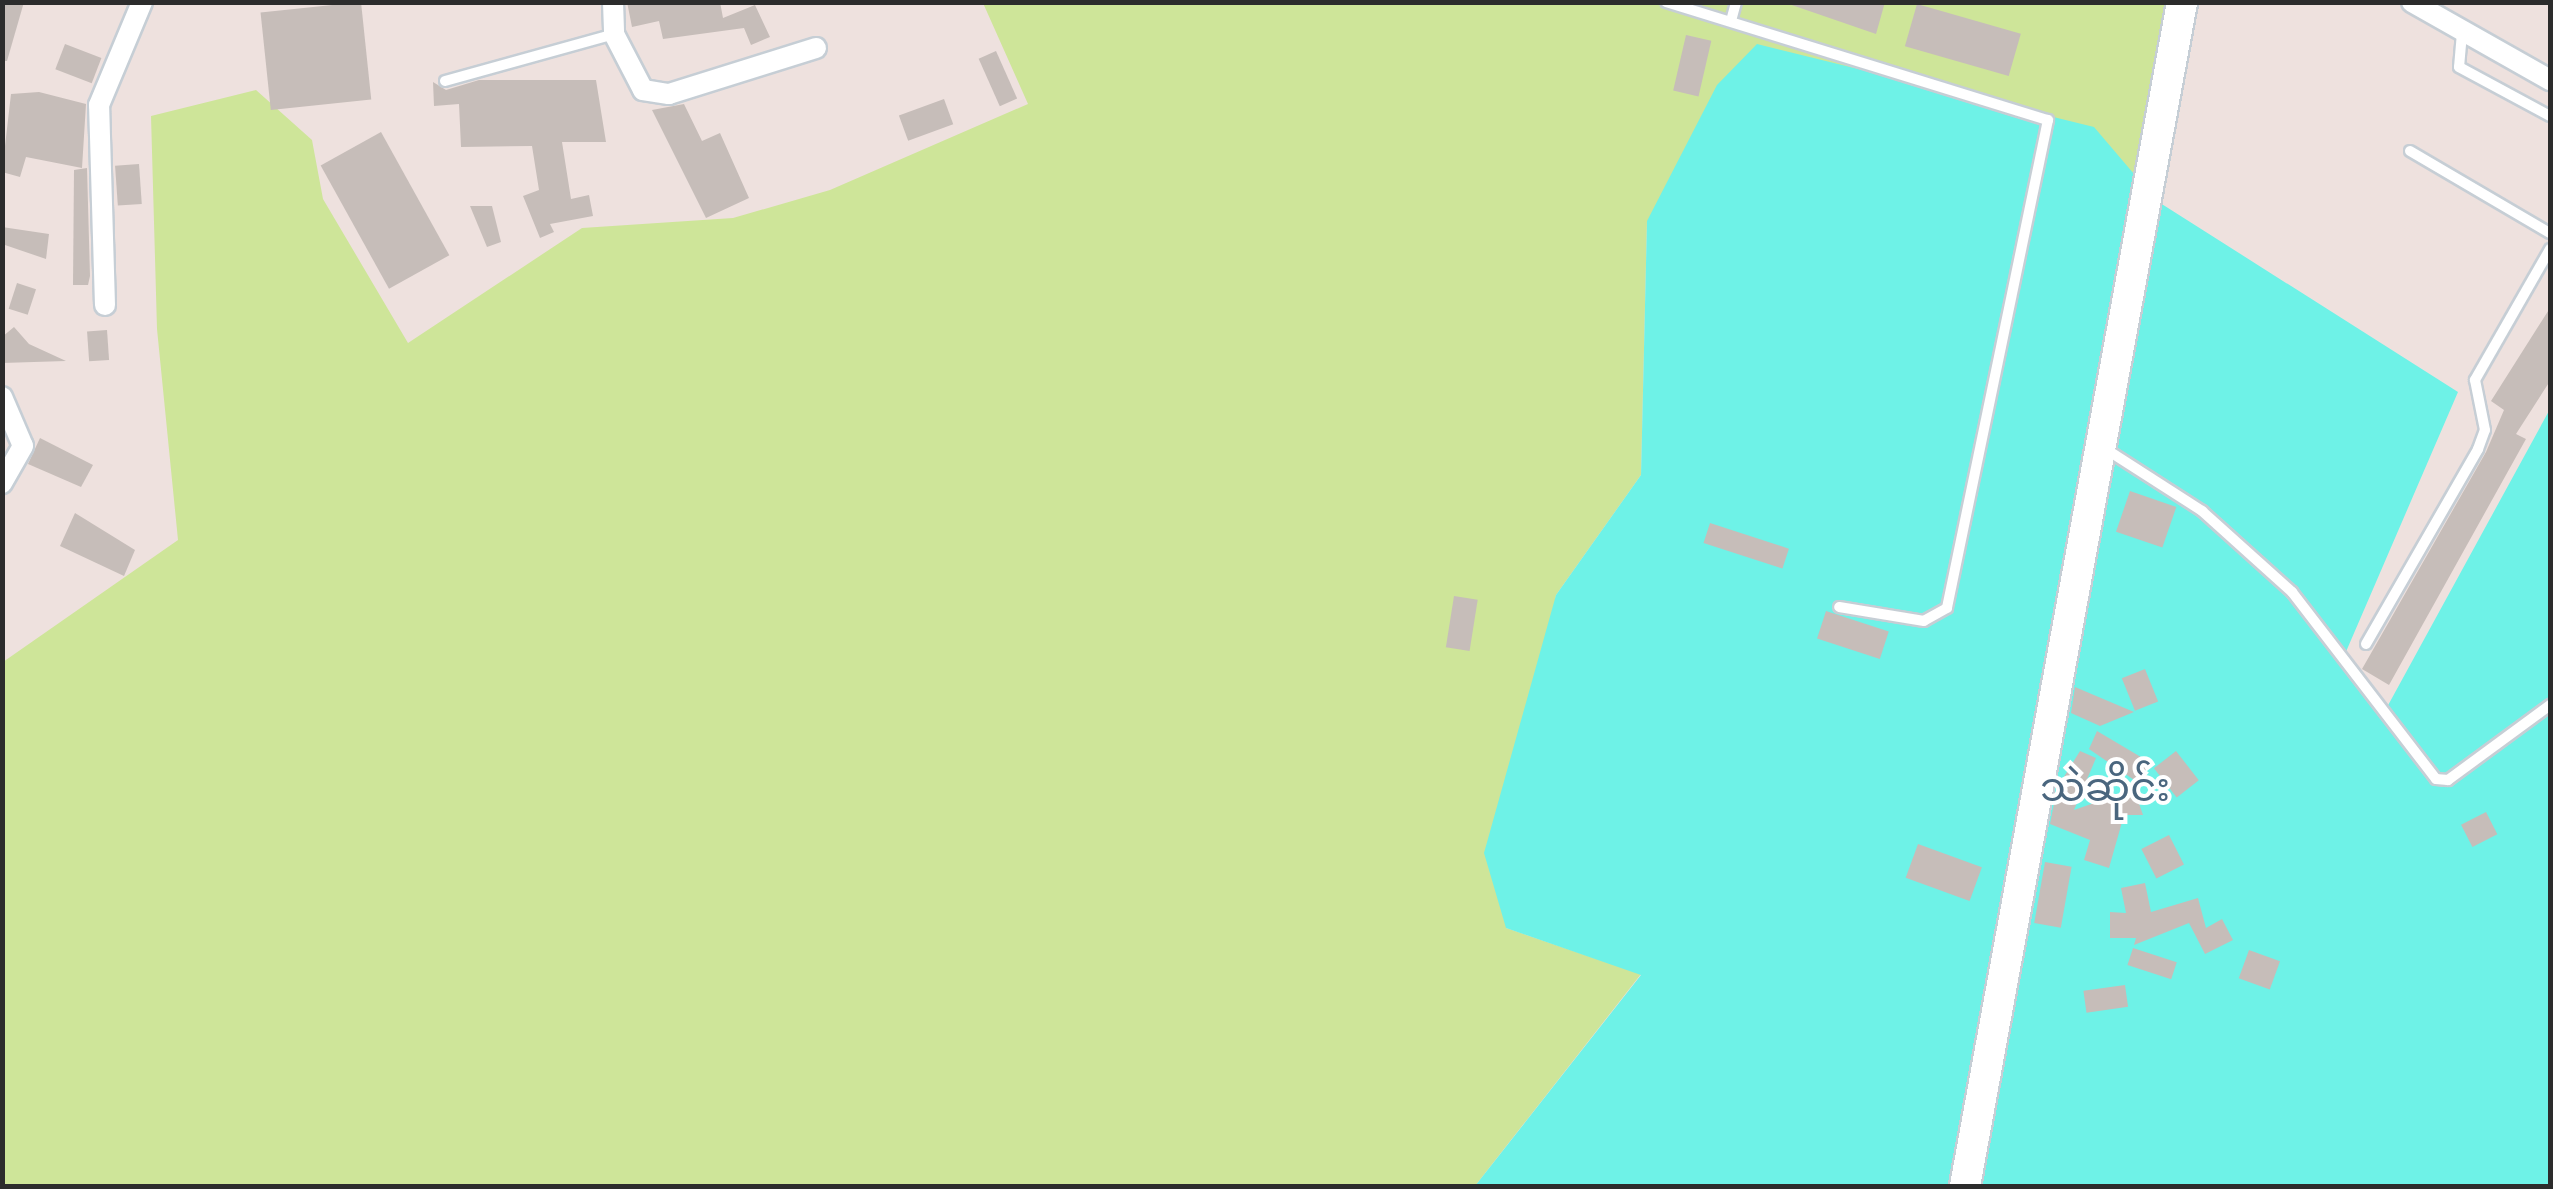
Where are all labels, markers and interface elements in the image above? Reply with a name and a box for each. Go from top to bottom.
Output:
district label: သဲဆိုင်း [2040,762,2170,810]

